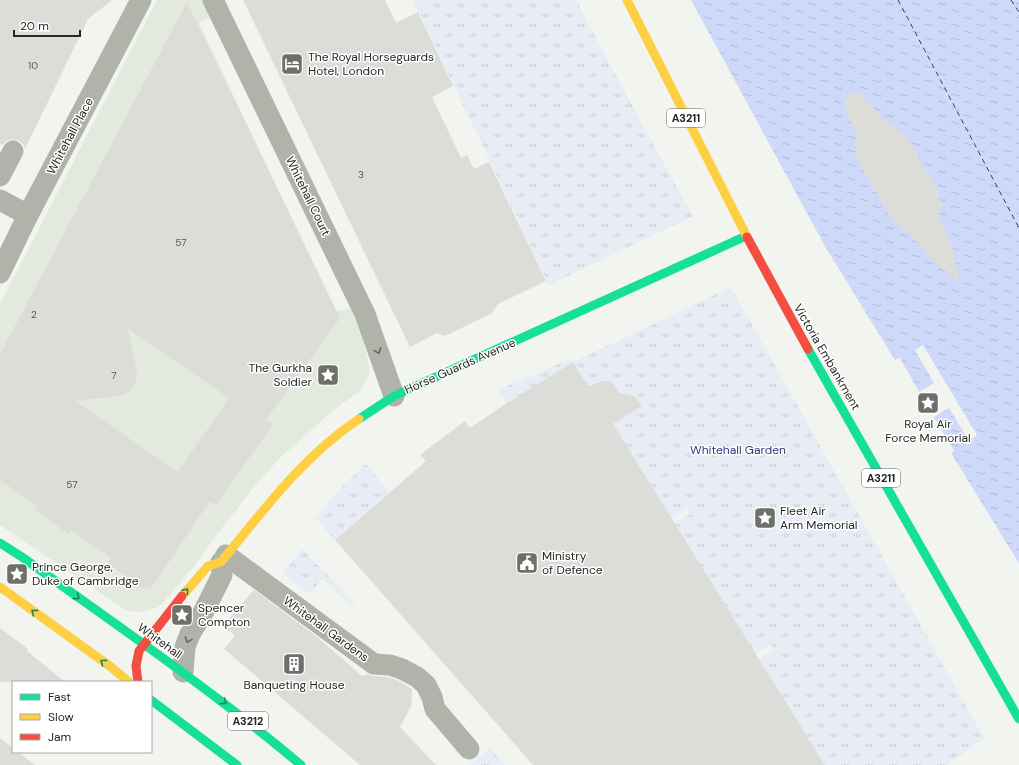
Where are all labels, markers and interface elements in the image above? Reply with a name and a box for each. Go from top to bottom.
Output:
scale bar [14,12,80,38]
text: 20 m [20,18,49,34]
place label: The Royal Horseguards Hotel, London [308,49,434,79]
hotel icon: The Royal Horseguards Hotel, London [279,51,305,77]
house number: 10 [28,59,38,72]
street label: Whitehall Place [43,95,97,177]
road number: A3211 [667,109,705,127]
street label: Whitehall Court [282,154,334,239]
house number: 3 [358,168,364,181]
house number: 57 [175,236,187,249]
street label: Victoria Embankment [790,301,864,413]
house number: 2 [31,308,37,321]
street label: Horse Guards Avenue [402,334,518,398]
one-way arrow [374,347,382,354]
place label: The Gurkha Soldier [248,360,313,390]
place icon: The Gurkha Soldier [315,362,341,388]
house number: 7 [111,369,117,382]
place icon: Royal Air Force Memorial [915,390,941,416]
place label: Royal Air Force Memorial [885,416,971,446]
park label: Whitehall Garden [690,442,786,458]
road number: A3211 [862,469,900,487]
house number: 57 [66,478,78,491]
place label: Fleet Air Arm Memorial [780,503,858,533]
place icon: Fleet Air Arm Memorial [752,505,778,531]
place label: Ministry of Defence [542,548,603,578]
public building icon: Ministry of Defence [514,550,540,576]
place label: Prince George, Duke of Cambridge [32,559,139,589]
place icon: Prince George, Duke of Cambridge [4,561,30,587]
one-way arrow [181,589,188,596]
one-way arrow [72,592,79,599]
street label: Whitehall Gardens [280,593,372,665]
place label: Spencer Compton [198,600,250,630]
place icon: Spencer Compton [169,602,195,628]
one-way arrow [31,609,38,617]
street label: Whitehall [134,619,186,663]
one-way arrow [185,636,193,643]
building icon: Banqueting House [281,651,307,677]
one-way arrow [101,660,108,667]
place label: Banqueting House [243,677,345,693]
legend [12,681,152,753]
text: Fast [48,689,71,705]
one-way arrow [220,697,227,704]
text: Slow [48,709,74,725]
road number: A3212 [228,712,268,730]
text: Jam [48,729,71,745]

